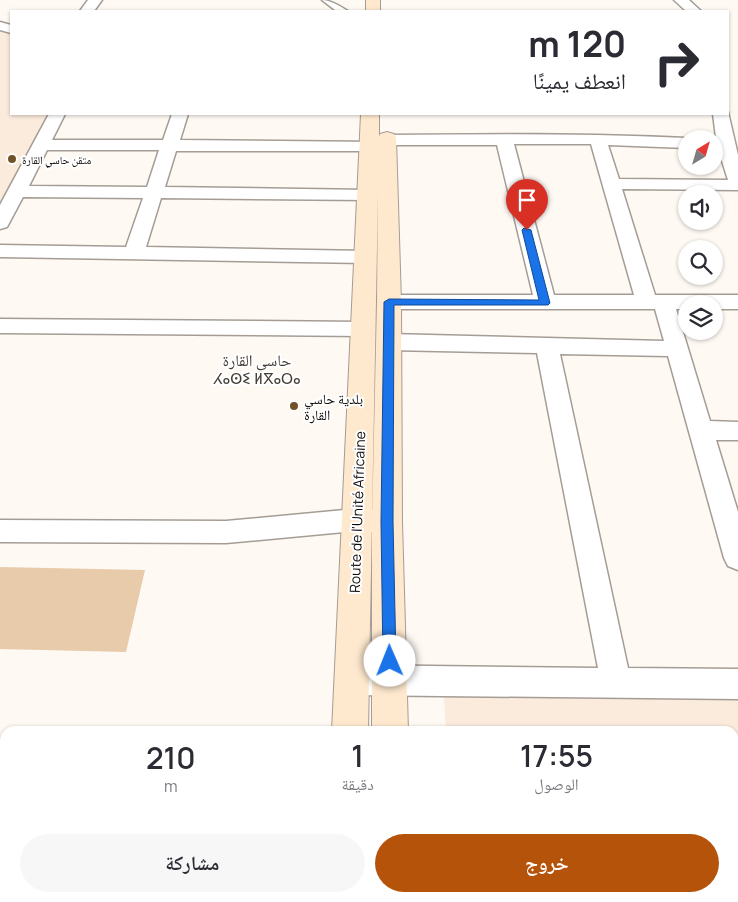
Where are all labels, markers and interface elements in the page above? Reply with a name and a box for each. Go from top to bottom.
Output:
text: 120 m [528,20,626,68]
icon: right [644,30,709,95]
text: انعطف يمينًا [533,66,626,96]
north arrow [678,130,722,175]
map controls [678,130,723,340]
place label: متقن حاسي القارة [22,152,91,168]
marker: متقن حاسي القارة [6,153,18,165]
pin [506,179,548,230]
button: sound [678,185,723,230]
icon: arrive [513,186,541,214]
button: search [678,240,723,285]
button: layers [678,295,723,340]
district label: حاسي القارة ⵃⴰⵙⵉ ⵍⴳⴰⵔⴰ [213,349,301,389]
place label: بلدية حاسي القارة [304,389,363,424]
marker: بلدية حاسي القارة [288,400,300,412]
street label: Route de l'Unité Africaine [345,431,369,593]
position arrow [363,634,415,686]
text: 1 [351,735,364,776]
text: 17:55 [520,735,593,776]
text: 210 [146,737,196,778]
text: دقيقة [341,773,374,795]
text: الوصول [534,773,579,795]
text: m [164,775,178,797]
button: مشاركة [20,834,365,892]
button: خروج [375,834,719,892]

